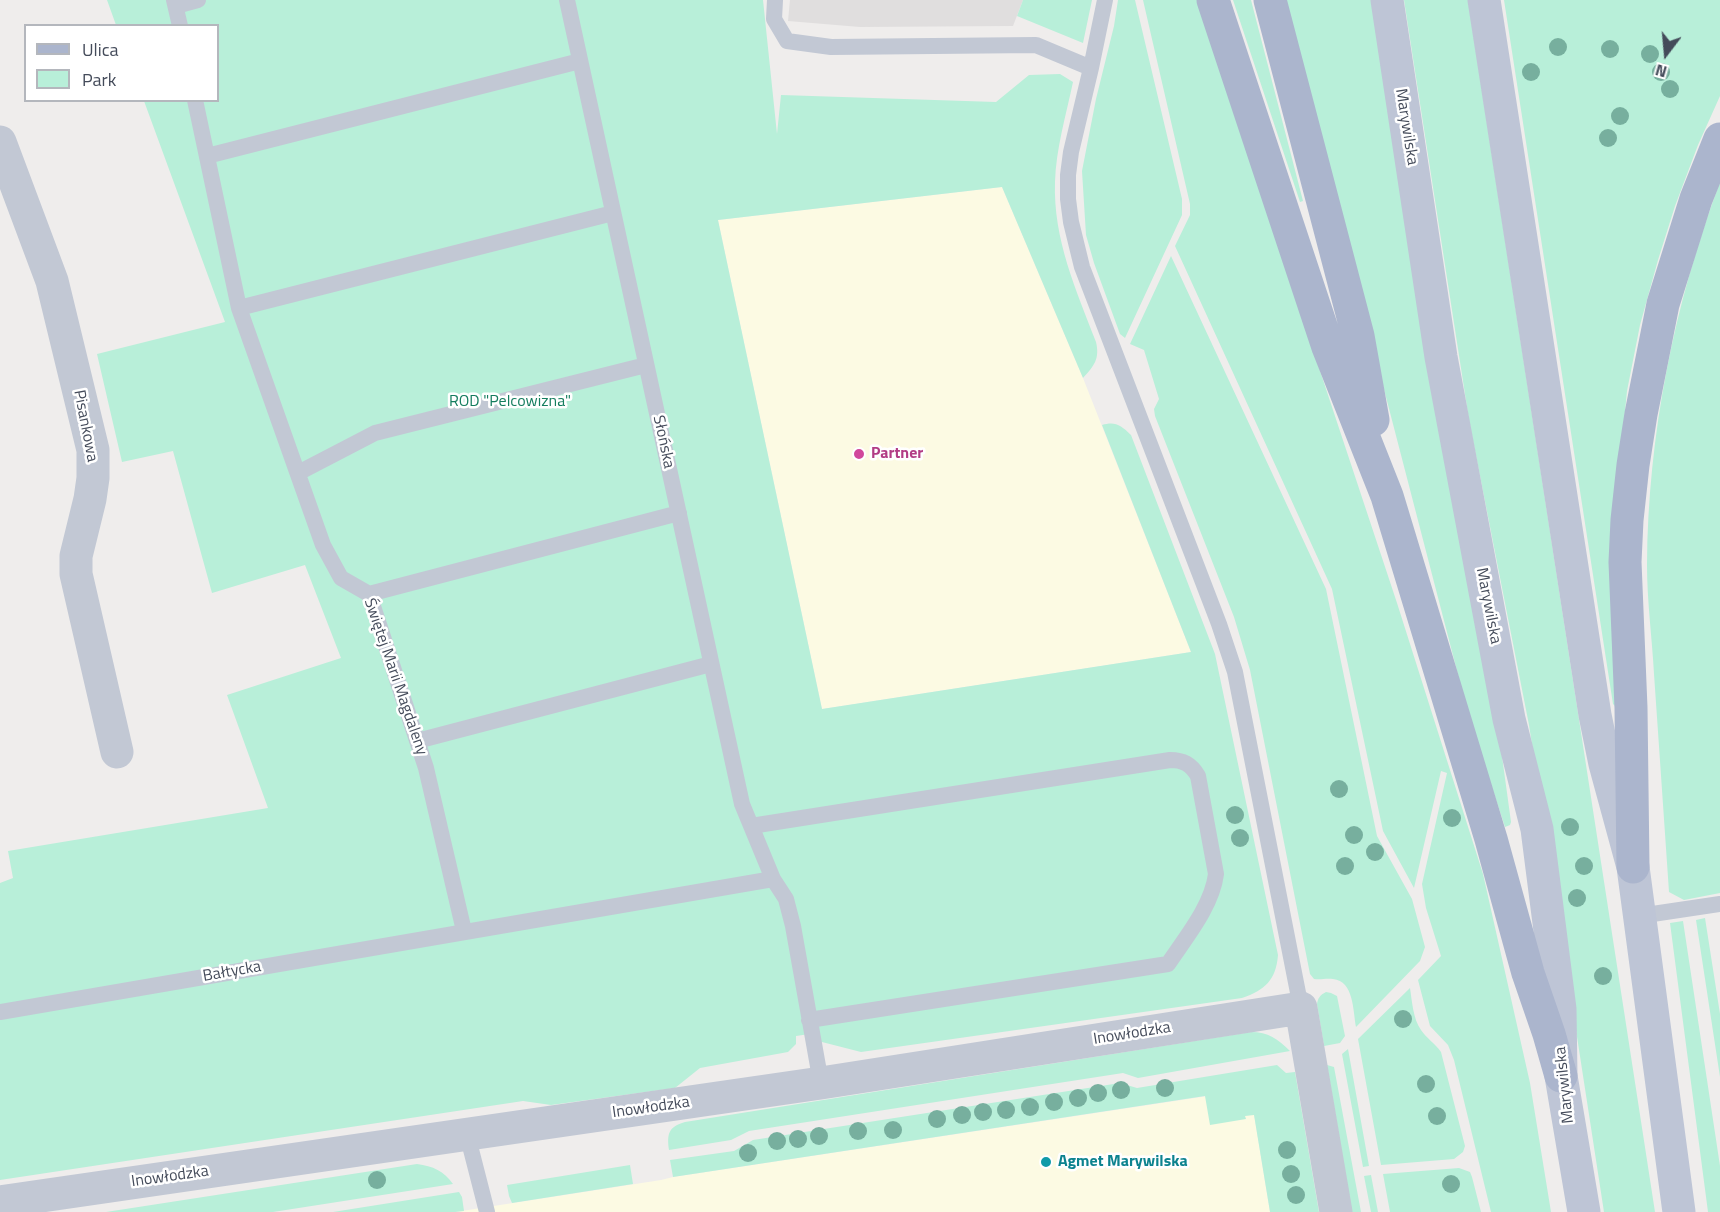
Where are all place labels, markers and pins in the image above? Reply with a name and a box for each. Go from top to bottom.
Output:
place label: Partner [871,444,923,464]
marker: Partner [852,447,866,461]
place label: Agmet Marywilska [1058,1152,1188,1172]
marker: Agmet Marywilska [1039,1155,1053,1169]

